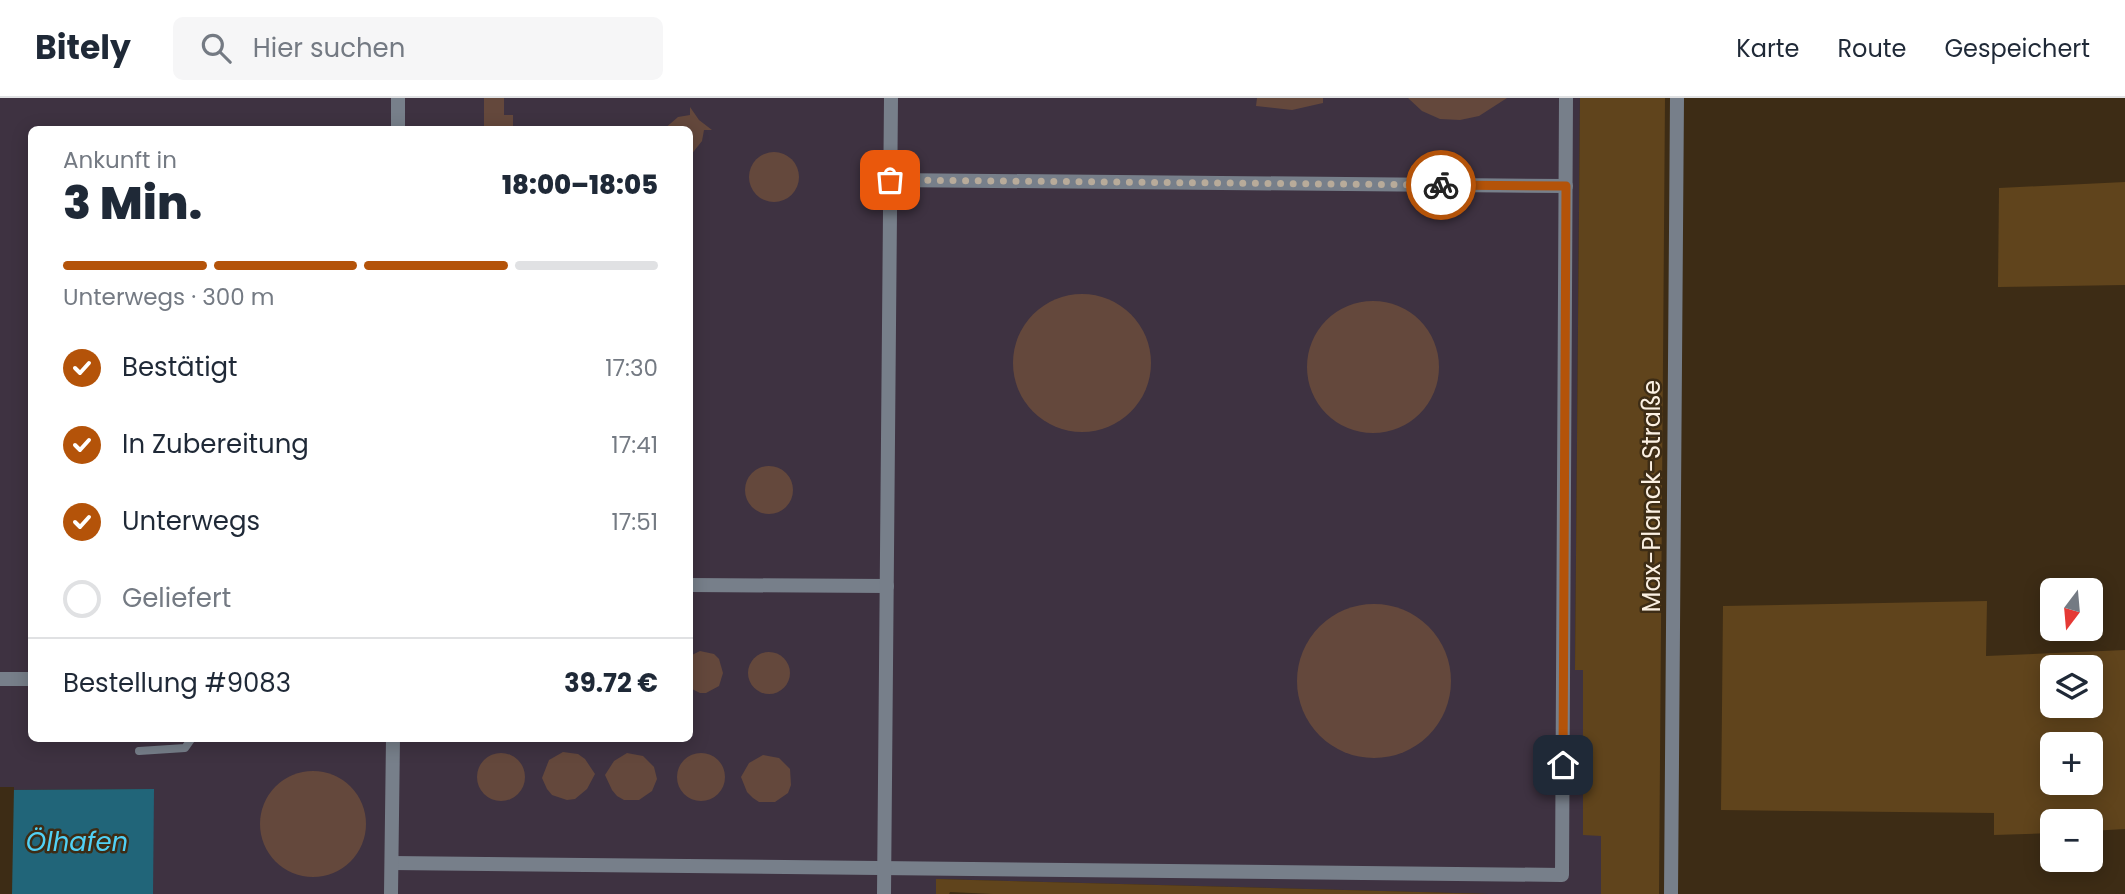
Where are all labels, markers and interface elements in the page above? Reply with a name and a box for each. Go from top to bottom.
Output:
search box [173,17,663,80]
text: Bitely [35,24,131,71]
icon: search [197,29,235,67]
text: Hier suchen [253,30,405,66]
text: Karte [1736,32,1799,65]
text: Route [1837,32,1906,65]
text: Gespeichert [1944,32,2090,65]
text: Ankunft in [63,144,177,176]
pin [860,150,920,210]
courier [1406,150,1476,220]
icon: bag [871,161,909,199]
icon: bike [1422,166,1460,204]
text: 18:00–18:05 [502,167,658,203]
text: 3 Min. [63,171,202,235]
text: Unterwegs · 300 m [63,281,275,313]
icon: check [63,349,101,387]
text: Bestätigt [122,349,238,385]
text: 17:30 [605,352,658,384]
street label: Max-Planck-Straße [1635,380,1668,612]
icon: check [63,426,101,464]
text: In Zubereitung [122,426,309,462]
text: 17:41 [611,429,658,461]
icon: check [63,503,101,541]
text: Unterwegs [122,503,260,539]
text: 17:51 [611,506,658,538]
north arrow [2040,578,2104,640]
map controls [2040,578,2103,872]
text: Geliefert [122,580,231,616]
button: layers [2040,655,2103,718]
text: Bestellung #9083 [63,665,291,701]
text: 39.72 € [564,665,658,701]
button: + [2040,732,2103,795]
pin [1533,735,1593,795]
icon: home [1544,746,1582,784]
button: − [2040,809,2103,872]
water label: Ölhafen [26,824,128,860]

